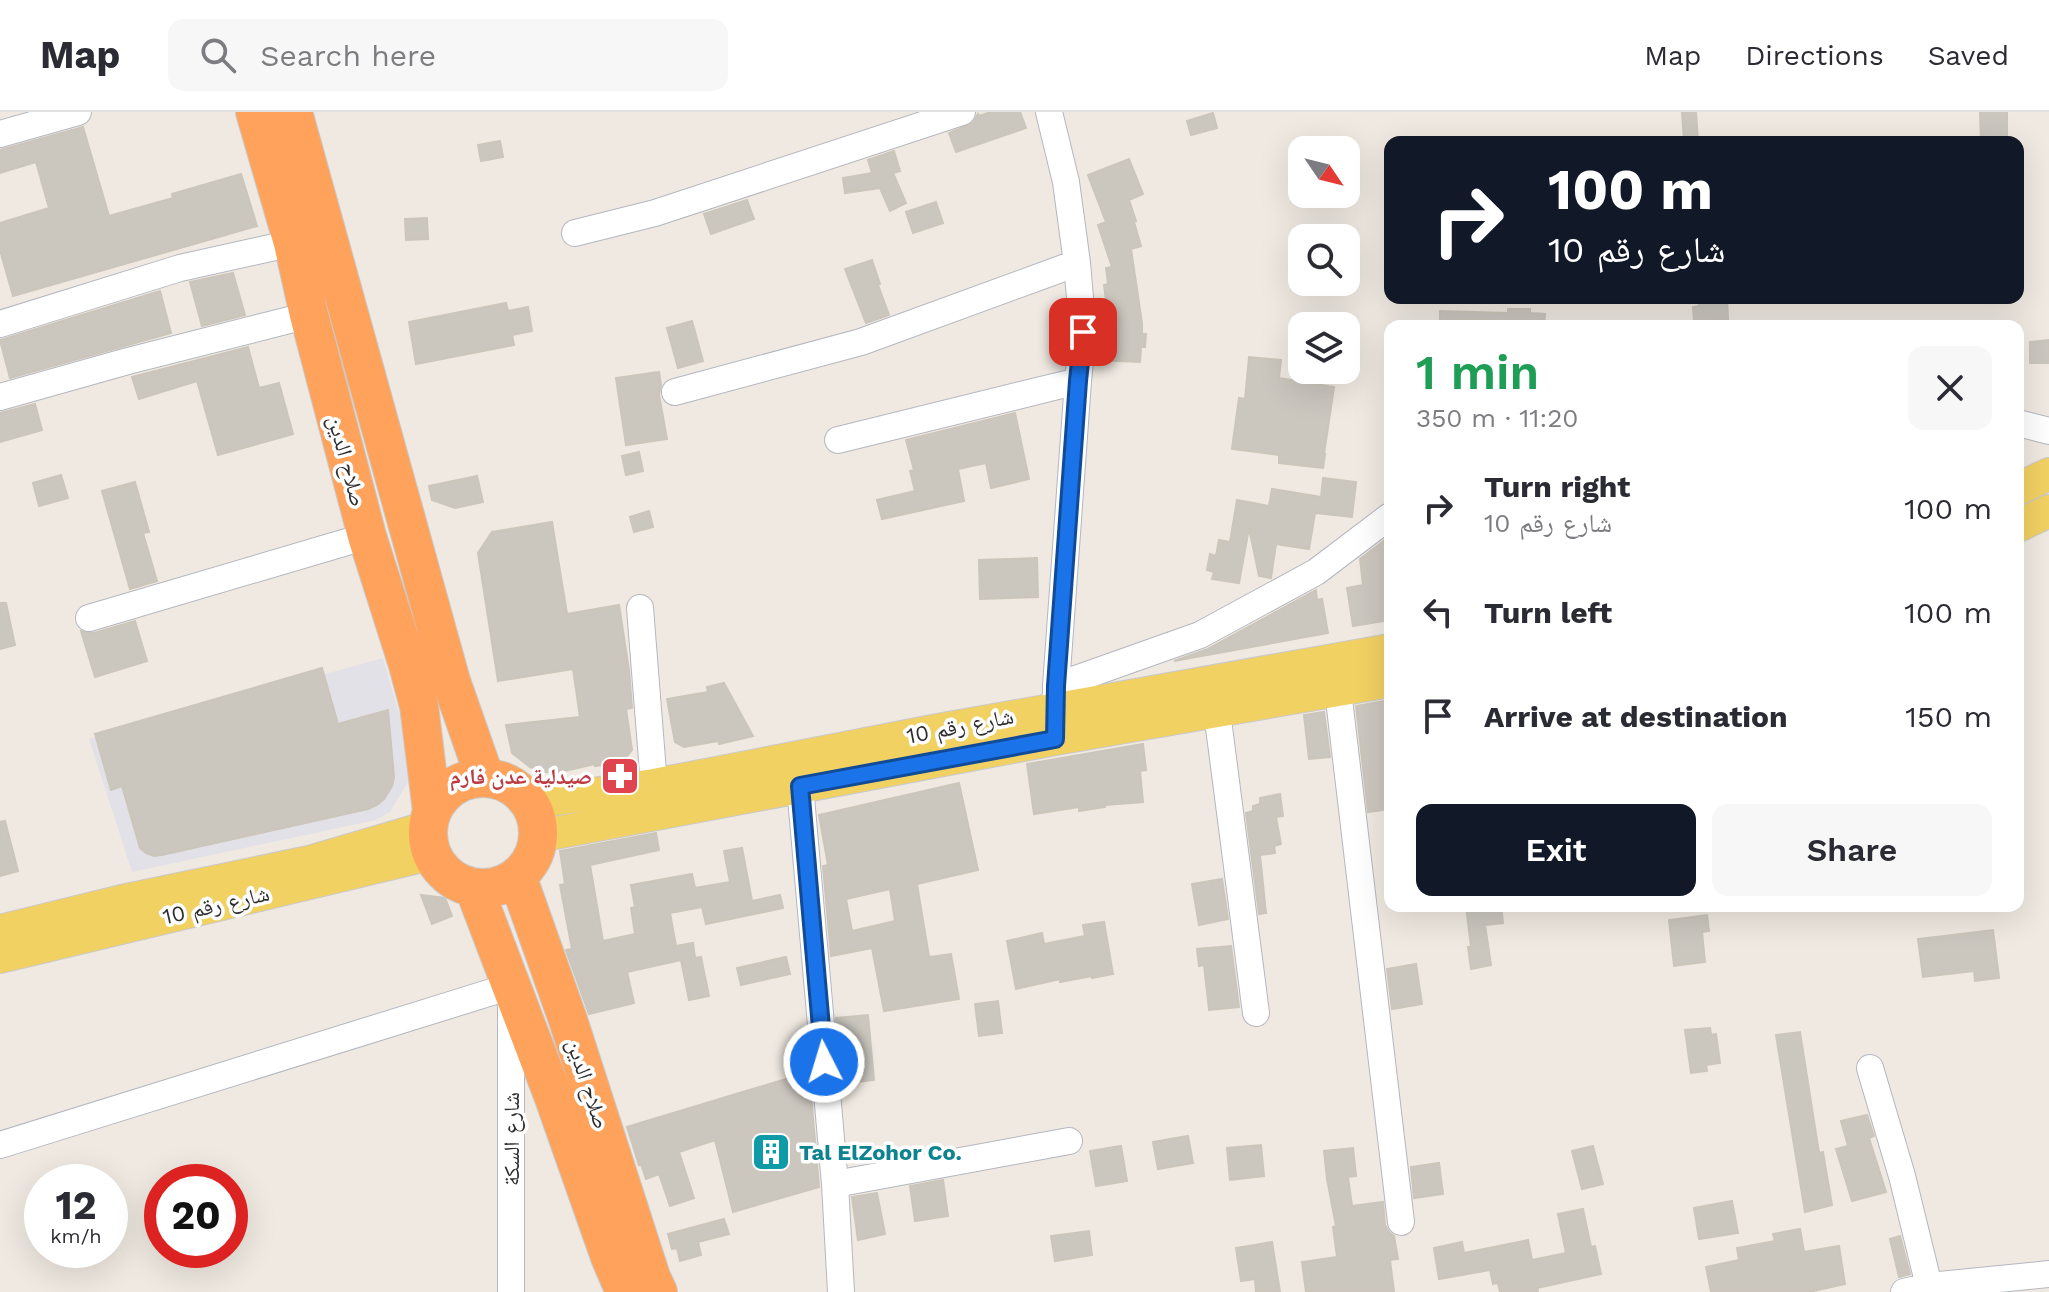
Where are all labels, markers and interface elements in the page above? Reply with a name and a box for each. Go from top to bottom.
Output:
search box [168,19,728,91]
text: Map [40,33,120,77]
icon: search [196,33,240,77]
text: Search here [260,38,436,73]
text: Map [1644,39,1701,72]
text: Directions [1745,39,1884,72]
text: Saved [1928,39,2009,72]
north arrow [1288,136,1360,208]
map controls [1288,136,1360,384]
text: 100 m [1548,157,1713,223]
icon: right [1416,168,1520,272]
button: search [1288,224,1360,296]
text: شارع رقم 10 [1548,229,1725,271]
pin [1049,298,1117,366]
icon: arrive [1061,310,1105,354]
button: layers [1288,312,1360,384]
text: 1 min [1416,344,1539,401]
button: close [1908,346,1992,430]
text: 350 m · 11:20 [1416,403,1579,433]
street label: صلاح الدين [322,413,371,509]
text: Turn right [1484,469,1630,504]
icon: right [1416,486,1460,530]
text: 100 m [1904,491,1992,526]
text: شارع رقم 10 [1484,508,1612,538]
icon: left [1416,590,1460,634]
text: Turn left [1484,595,1612,630]
text: 100 m [1904,595,1992,630]
icon: arrive [1416,694,1460,738]
text: Arrive at destination [1484,699,1788,734]
text: 150 m [1905,699,1992,734]
street label: شارع رقم 10 [904,703,1016,751]
pharmacy icon: صيدلية عدن فارم [599,755,641,797]
place label: صيدلية عدن فارم [450,764,592,792]
button: Exit [1416,804,1696,896]
button: Share [1712,804,1992,896]
street label: شارع رقم 10 [160,881,272,931]
position arrow [782,1020,866,1104]
street label: صلاح الدين [561,1036,614,1132]
street label: شارع السكة [499,1092,525,1186]
building icon: Tal ElZohor Co. [750,1131,792,1173]
place label: Tal ElZohor Co. [799,1140,962,1165]
speed limit sign: 20 [144,1164,248,1268]
text: 12 [55,1182,97,1229]
text: km/h [50,1224,102,1248]

